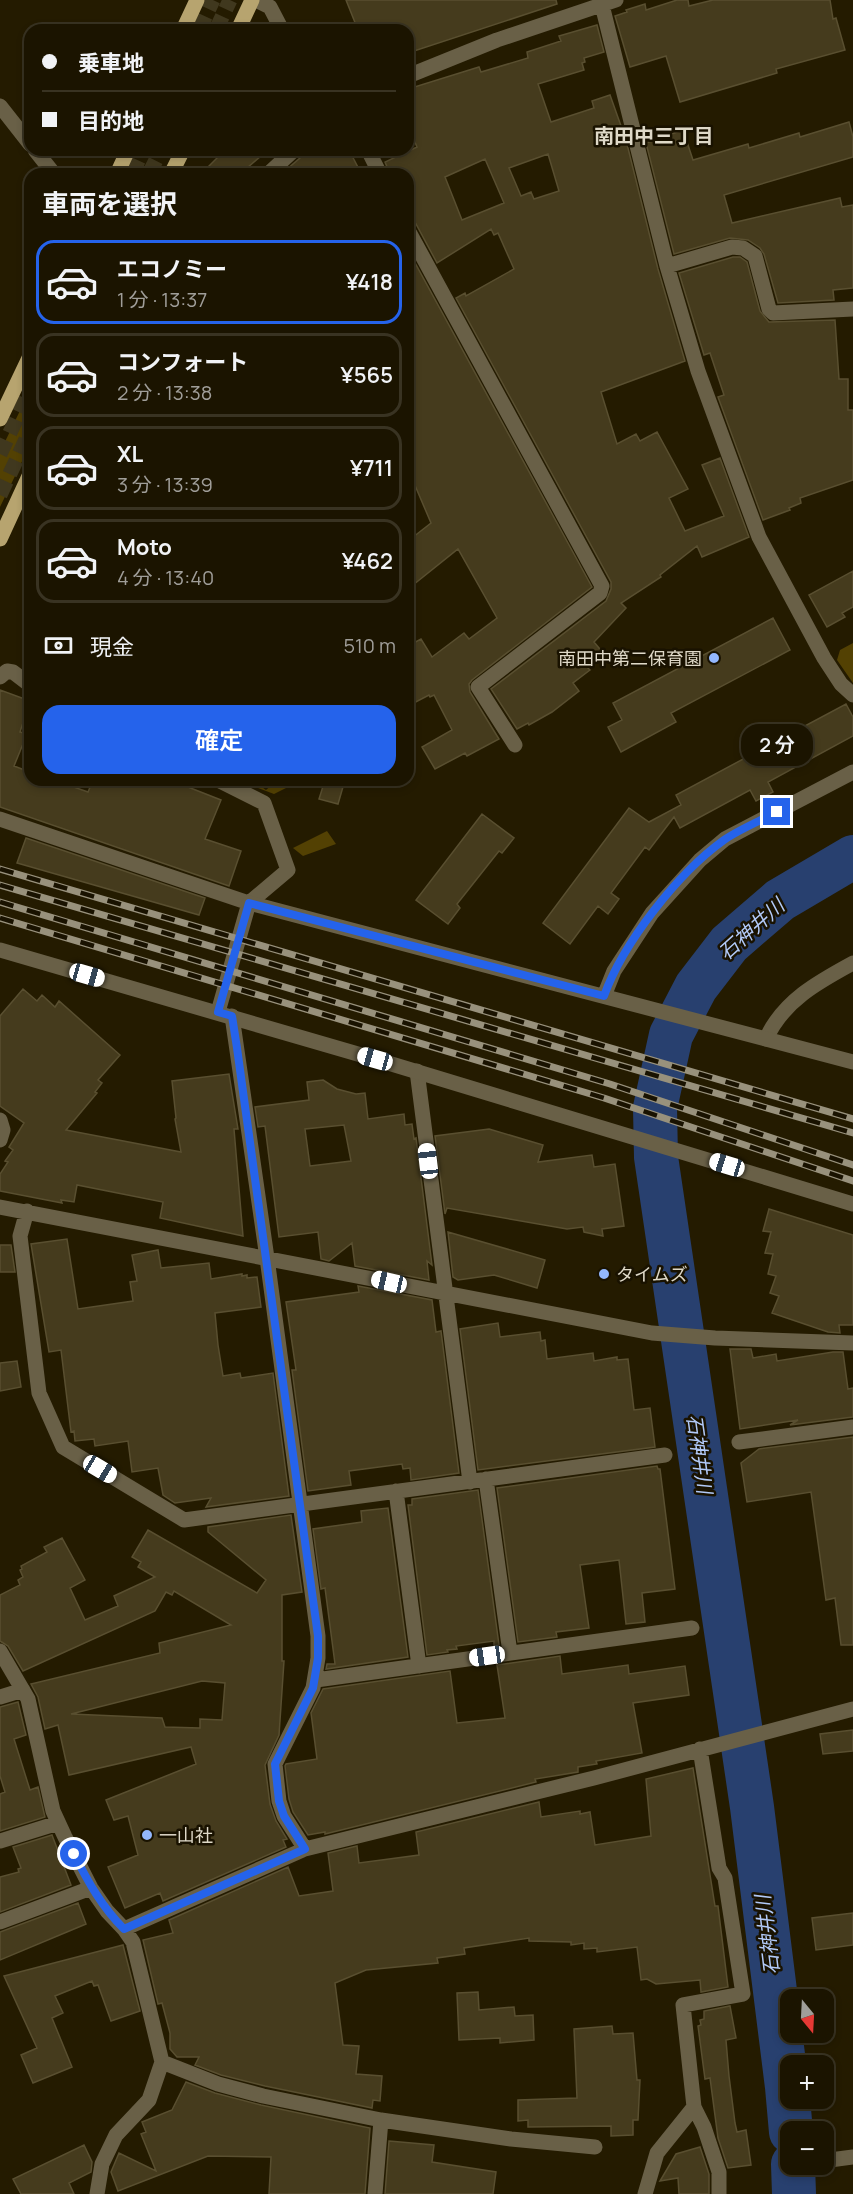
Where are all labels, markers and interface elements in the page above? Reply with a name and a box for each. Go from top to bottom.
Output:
text: 乗車地 [78,48,144,78]
text: 目的地 [78,106,144,136]
district label: 南田中三丁目 [594,122,714,149]
text: 車両を選択 [42,185,177,222]
text: エコノミー [117,254,227,284]
icon: car [45,255,99,309]
text: ¥418 [346,267,393,297]
text: 1 分 · 13:37 [117,286,207,313]
text: コンフォート [117,347,248,377]
icon: car [45,348,99,402]
text: ¥565 [341,360,393,390]
text: 2 分 · 13:38 [117,379,212,406]
text: XL [117,439,143,469]
icon: car [45,441,99,495]
text: ¥711 [350,453,393,483]
text: 3 分 · 13:39 [117,471,213,498]
text: Moto [117,532,172,562]
icon: car [45,534,99,588]
text: ¥462 [342,546,393,576]
text: 4 分 · 13:40 [117,564,214,591]
icon: cash [42,629,75,662]
text: 現金 [90,632,134,662]
text: 510 m [343,632,396,659]
place label: 南田中第二保育園 [558,646,702,670]
marker: 南田中第二保育園 [707,651,721,665]
button: 確定 [42,705,396,774]
callout: 2 分 [741,725,813,767]
text: 2 分 [759,731,795,758]
route end [763,798,790,825]
water label: 石神井川 [712,891,791,966]
car [67,961,107,989]
car [355,1045,395,1073]
car [417,1142,439,1180]
car [707,1151,747,1179]
place label: タイムズ [616,1262,688,1286]
marker: タイムズ [597,1267,611,1281]
car [369,1269,409,1295]
water label: 石神井川 [681,1413,719,1497]
car [80,1452,120,1486]
car [468,1645,506,1667]
place label: 一山社 [159,1823,213,1847]
marker: 一山社 [140,1828,154,1842]
route start [60,1840,87,1867]
water label: 石神井川 [748,1892,785,1976]
north arrow [780,1989,834,2043]
map controls [780,1989,834,2175]
button: + [780,2055,834,2109]
button: − [780,2121,834,2175]

